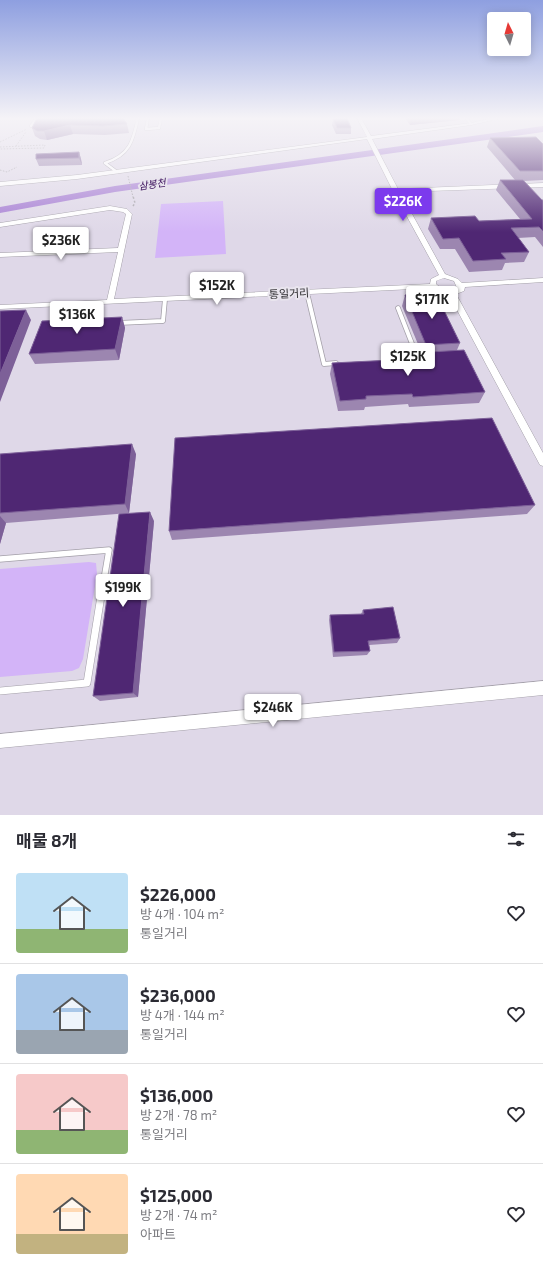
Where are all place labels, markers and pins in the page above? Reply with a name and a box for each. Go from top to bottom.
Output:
pin: $226K [375,188,431,222]
pin: $236K [33,227,89,261]
pin: $152K [189,272,245,306]
pin: $171K [404,286,460,320]
pin: $136K [49,301,105,335]
pin: $125K [380,343,436,377]
pin: $199K [95,574,151,608]
pin: $246K [245,694,301,728]

